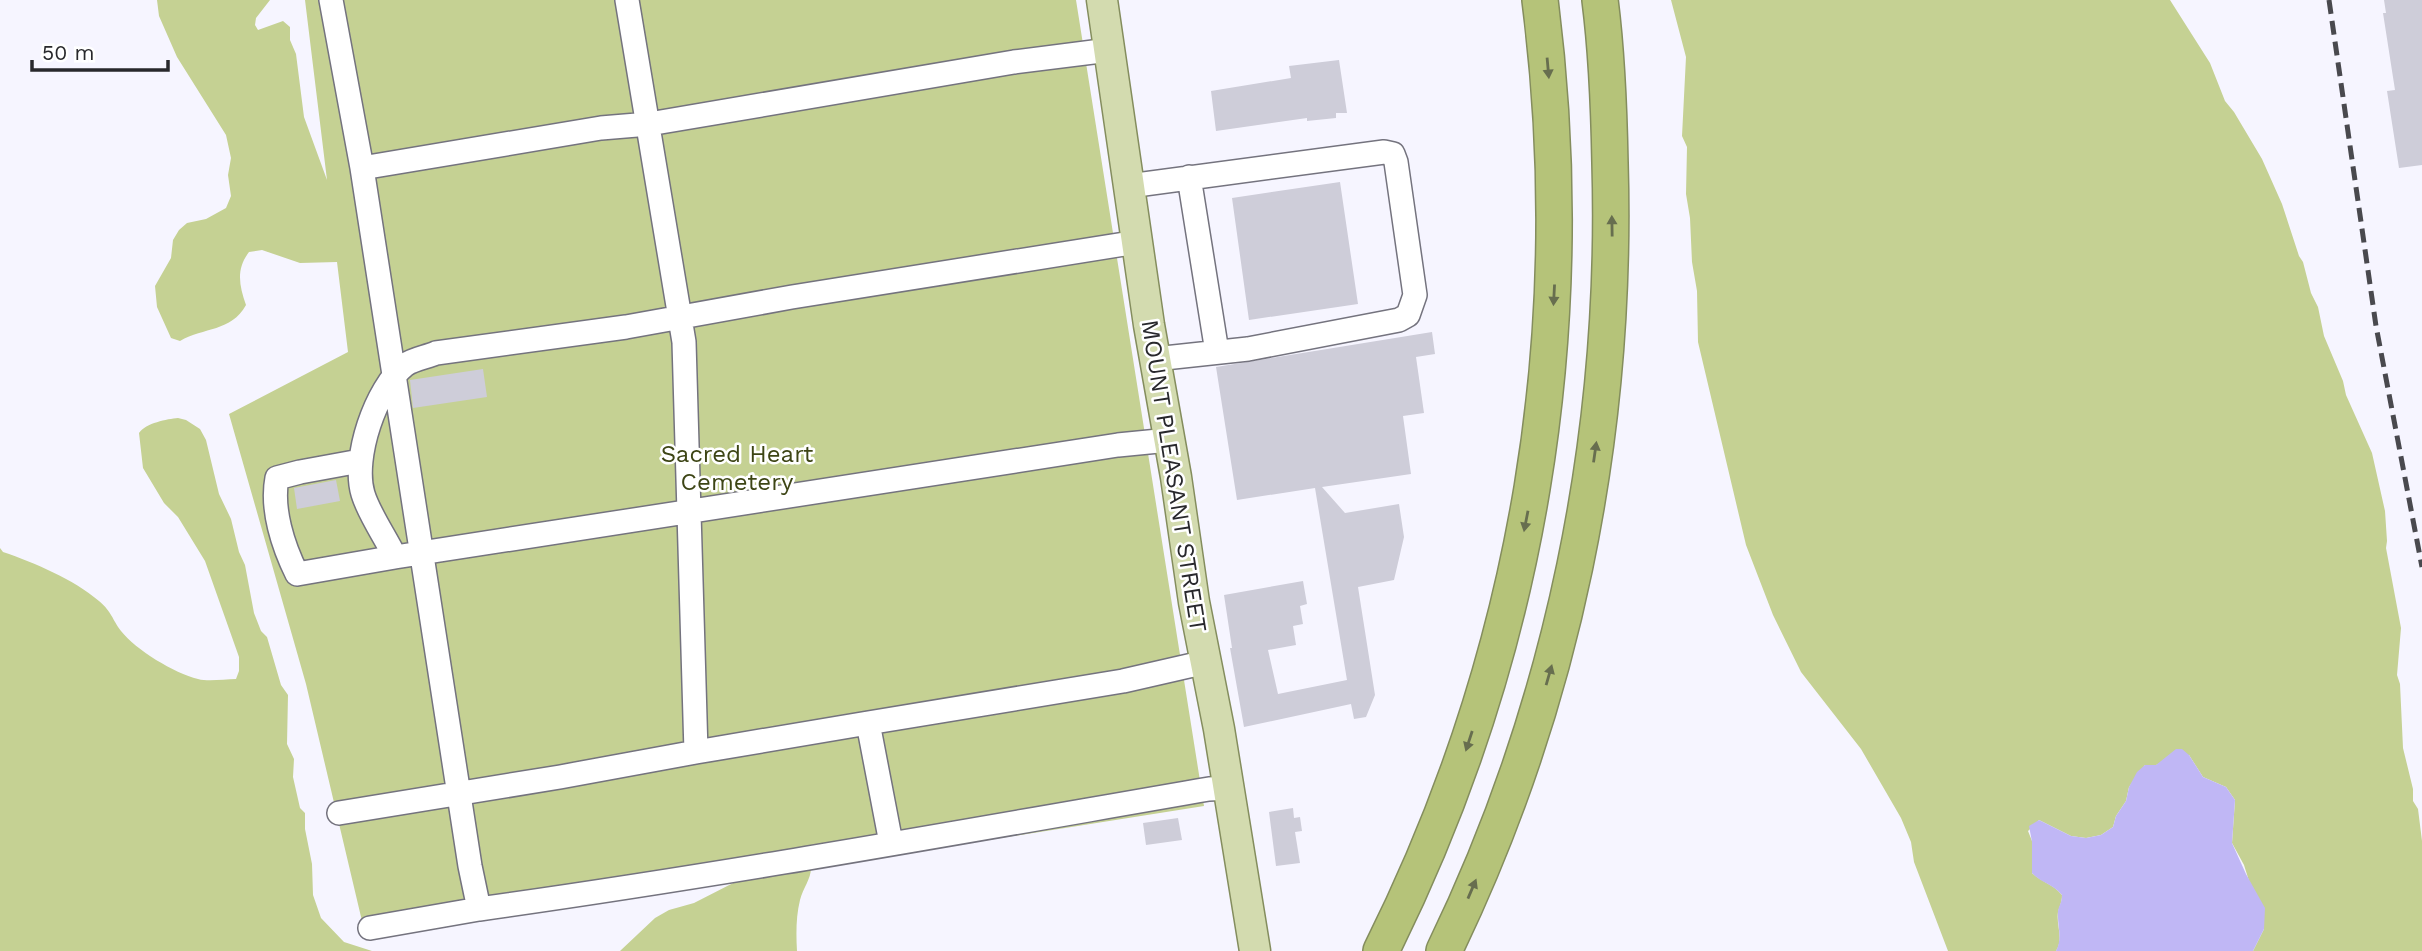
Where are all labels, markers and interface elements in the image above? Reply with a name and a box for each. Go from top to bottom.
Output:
scale bar [32,28,168,72]
text: 50 m [42,40,94,65]
one-way arrow [1543,57,1554,79]
one-way arrow [1606,214,1618,236]
one-way arrow [1548,284,1559,306]
street label: MOUNT PLEASANT STREET [1135,318,1213,634]
park label: Sacred Heart Cemetery [661,440,813,496]
one-way arrow [1590,441,1601,463]
one-way arrow [1520,510,1531,532]
one-way arrow [1545,664,1555,685]
one-way arrow [1463,730,1474,751]
one-way arrow [1467,878,1478,899]

